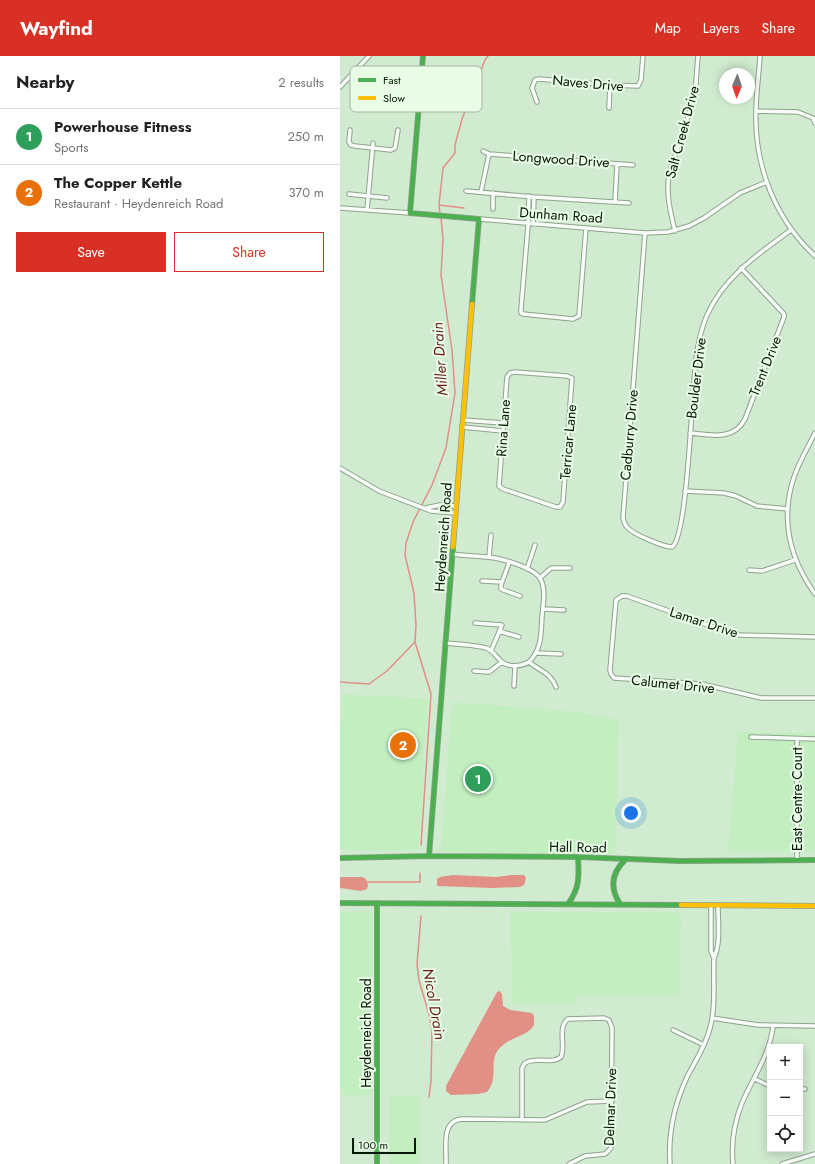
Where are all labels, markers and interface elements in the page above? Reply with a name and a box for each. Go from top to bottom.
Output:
text: Wayfind [20,15,93,42]
text: Map [655,18,681,38]
text: Layers [703,18,739,38]
text: Share [761,18,795,38]
legend [350,66,482,112]
north arrow [719,68,755,104]
text: Nearby [16,70,74,94]
street label: Naves Drive [551,70,625,96]
text: Fast [383,72,401,88]
text: 2 results [278,73,324,92]
street label: Salt Creek Drive [660,83,704,181]
text: Slow [383,90,405,106]
text: Powerhouse Fitness [54,116,192,138]
text: 1 [26,127,32,146]
text: 250 m [287,127,324,146]
text: Sports [54,138,88,157]
street label: Longwood Drive [512,146,610,172]
text: The Copper Kettle [54,172,182,194]
text: 2 [25,183,33,202]
text: 370 m [288,183,324,202]
text: Restaurant · Heydenreich Road [54,194,224,213]
street label: Dunham Road [519,202,603,228]
button: Save [16,232,166,272]
button: Share [174,232,324,272]
water label: Miller Drain [426,321,454,397]
street label: Trent Drive [744,333,786,399]
street label: Boulder Drive [681,336,711,420]
street label: Cadburry Drive [615,389,643,481]
street label: Rina Lane [491,399,515,457]
street label: Terricar Lane [555,403,581,481]
street label: Heydenreich Road [429,482,457,592]
street label: Lamar Drive [667,602,741,642]
street label: Calumet Drive [630,670,716,698]
pin: 2 [390,730,416,760]
street label: East Centre Court [787,746,807,851]
pin: 1 [465,764,491,794]
your location [621,803,641,823]
street label: Hall Road [549,836,607,858]
water label: Nicol Drain [417,966,451,1042]
street label: Heydenreich Road [356,978,376,1088]
map controls [767,1044,803,1152]
button: + [767,1044,803,1080]
street label: Delmar Drive [599,1068,621,1146]
button: − [767,1080,803,1116]
button: locate [767,1116,803,1152]
scale bar [352,1136,416,1155]
text: 100 m [358,1137,388,1153]

